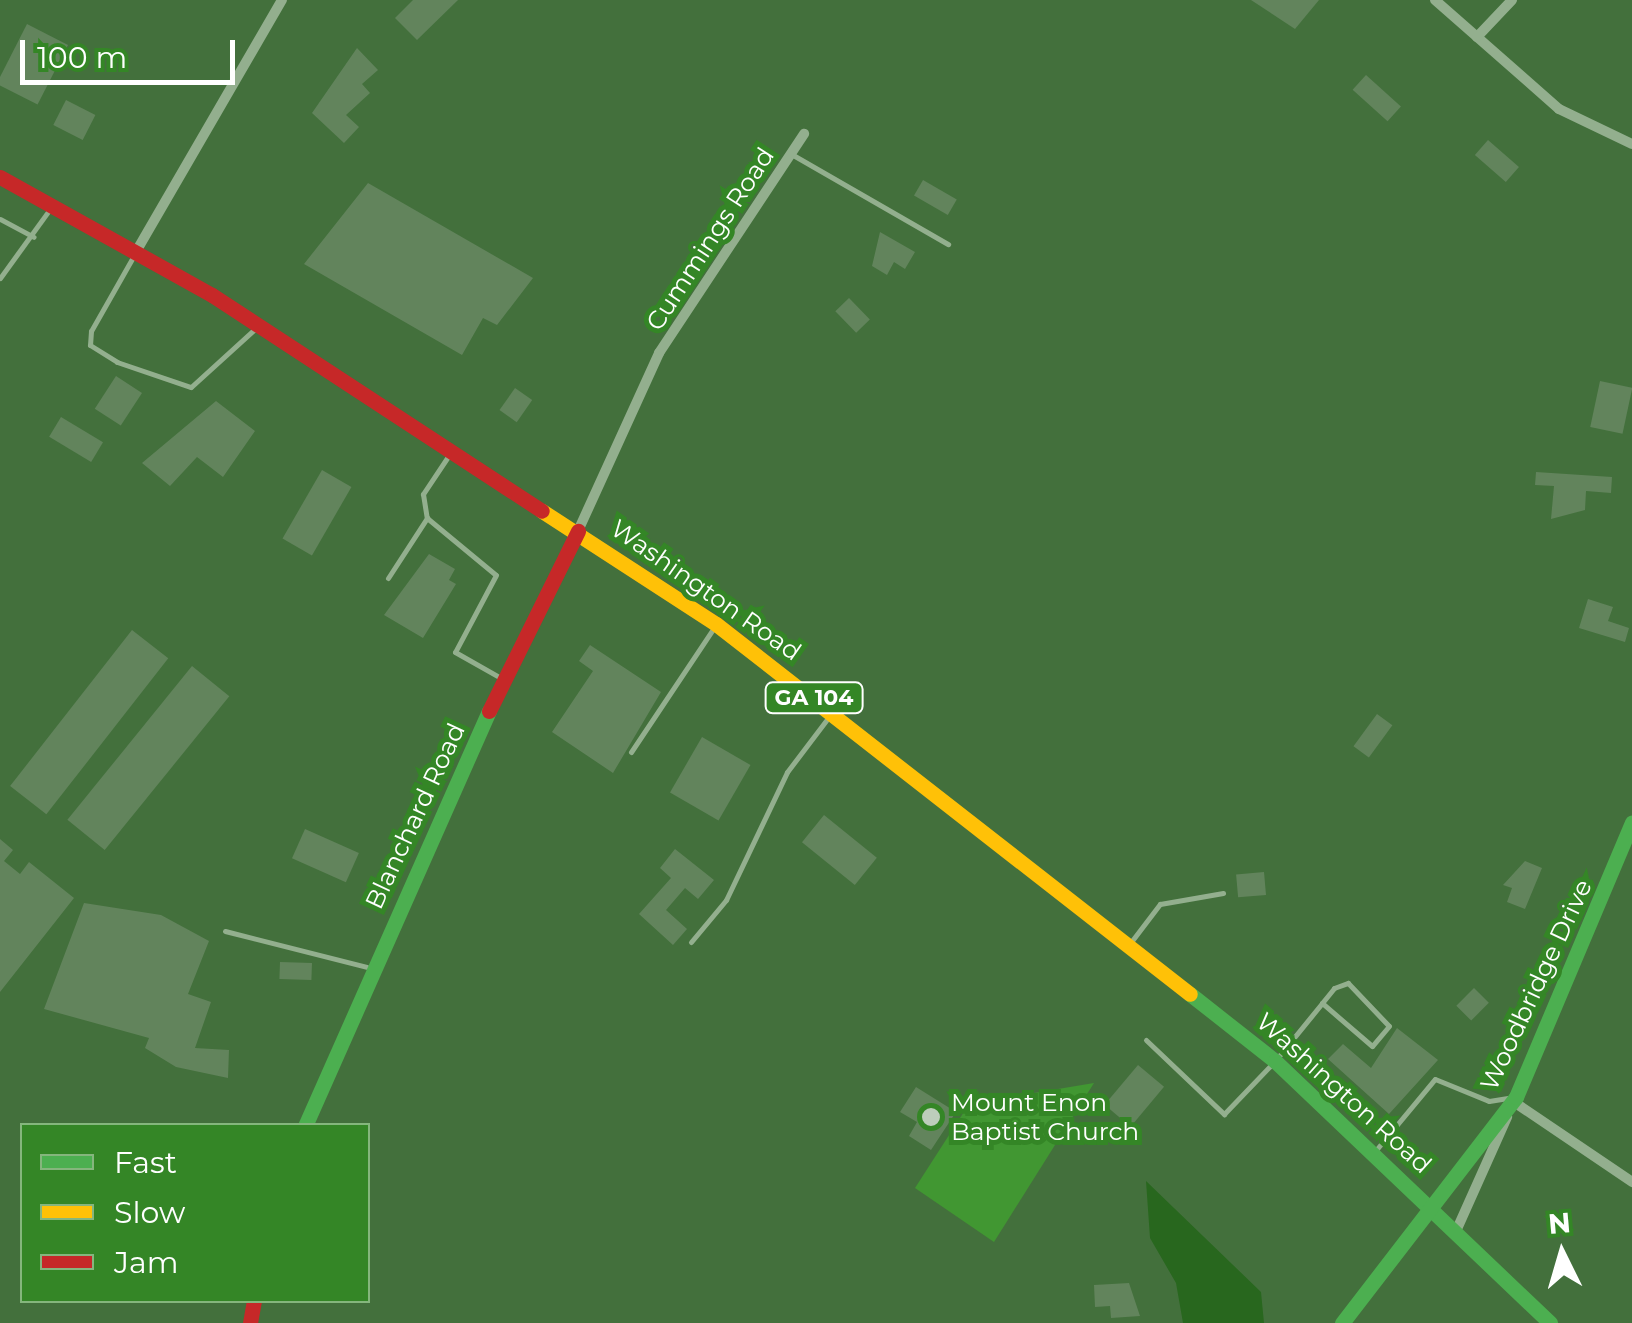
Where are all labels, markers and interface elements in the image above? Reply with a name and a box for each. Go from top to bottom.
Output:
scale bar [25,20,240,82]
text: 100 m [37,39,127,76]
street label: Cummings Road [640,142,780,336]
street label: Washington Road [605,513,807,667]
road number: GA 104 [764,681,864,715]
street label: Blanchard Road [359,718,471,914]
street label: Woodbridge Drive [1474,875,1598,1095]
street label: Washington Road [1250,1007,1438,1179]
place label: Mount Enon Baptist Church [951,1088,1139,1147]
marker: Mount Enon Baptist Church [920,1106,942,1128]
legend [20,1123,370,1303]
text: Fast [114,1144,177,1181]
text: Slow [114,1194,185,1231]
north arrow [1512,1203,1612,1303]
text: N [1547,1205,1572,1241]
text: Jam [114,1244,179,1281]

